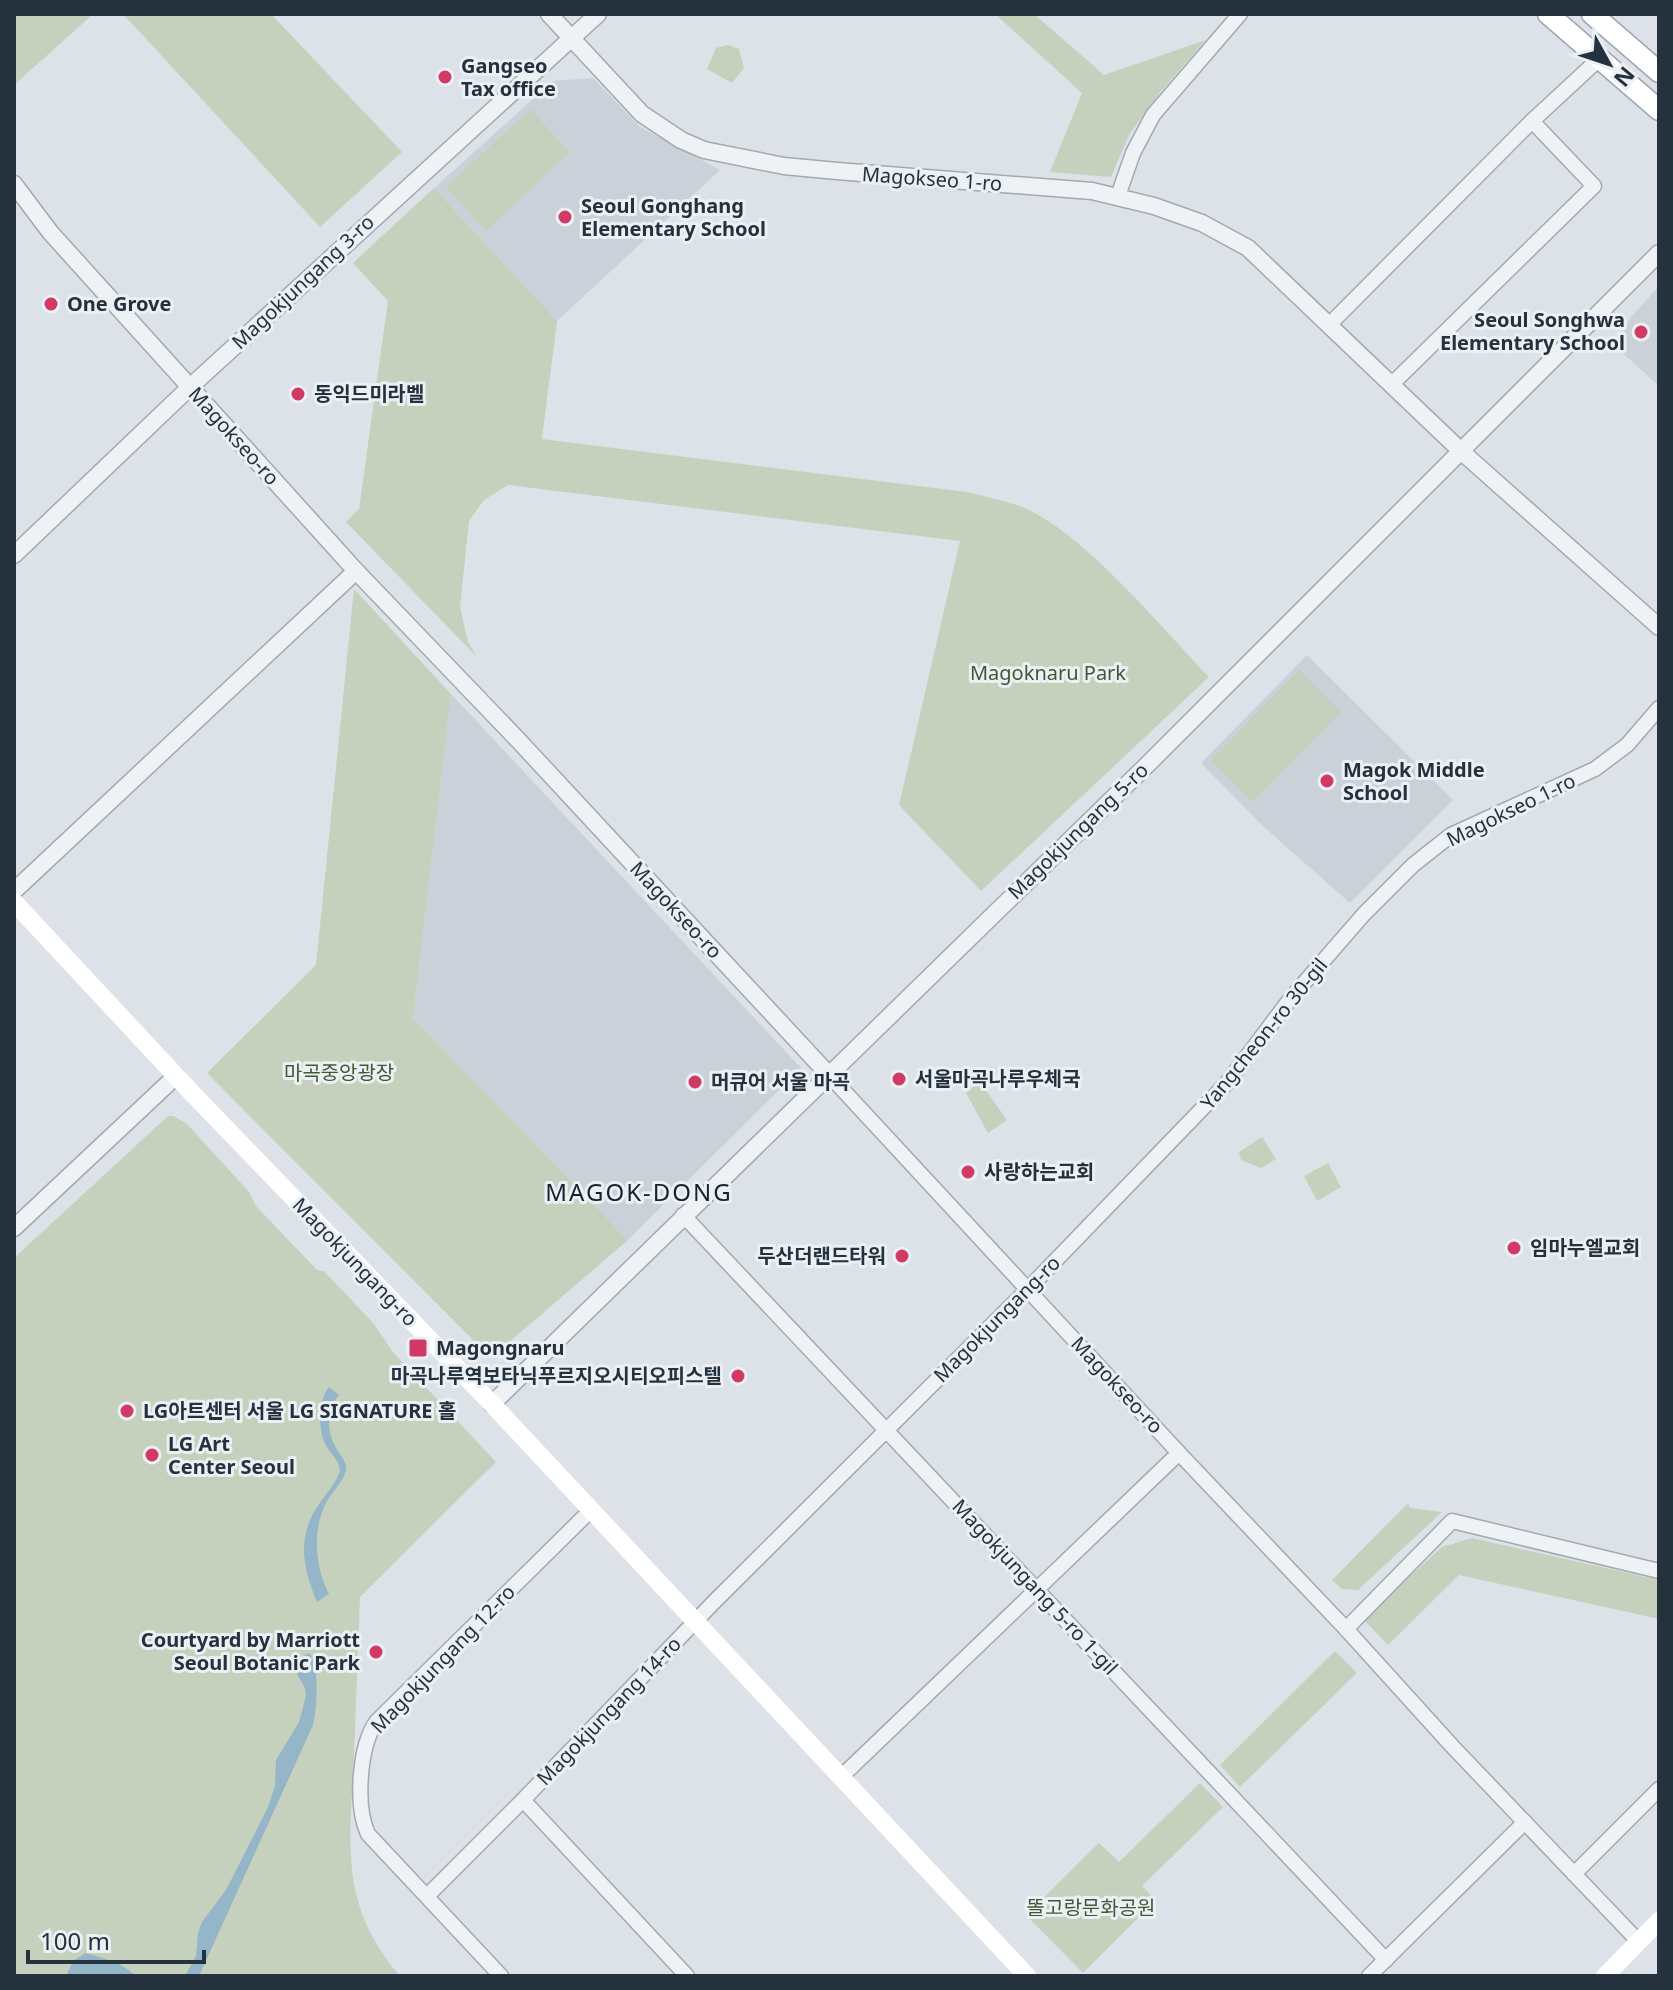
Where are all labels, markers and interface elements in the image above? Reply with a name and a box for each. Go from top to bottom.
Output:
north arrow [1569,24,1649,104]
place label: Gangseo Tax office [461,52,556,102]
text: N [1608,61,1642,94]
marker: Gangseo Tax office [436,68,454,86]
street label: Magokseo 1-ro [861,160,1003,197]
place label: Seoul Gonghang Elementary School [581,192,766,242]
street label: Magokjungang 3-ro [226,208,380,355]
marker: Seoul Gonghang Elementary School [556,208,574,226]
place label: One Grove [67,290,171,317]
marker: One Grove [42,295,60,313]
place label: Seoul Songhwa Elementary School [1440,306,1625,356]
marker: Seoul Songhwa Elementary School [1632,323,1650,341]
place label: 동익드미라벨 [314,380,424,407]
street label: Magokseo-ro [183,381,286,491]
marker: 동익드미라벨 [289,385,307,403]
park label: Magoknaru Park [970,659,1126,686]
street label: Magokjungang 5-ro [1002,756,1154,905]
place label: Magok Middle School [1343,756,1485,806]
street label: Magokseo 1-ro [1442,767,1580,852]
marker: Magok Middle School [1318,772,1336,790]
street label: Magokseo-ro [624,855,728,964]
street label: Yangcheon-ro 30-gil [1194,952,1333,1115]
park label: 마곡중앙광장 [284,1059,394,1086]
place label: 서울마곡나루우체국 [915,1065,1081,1092]
place label: 머큐어 서울 마곡 [711,1068,850,1095]
marker: 서울마곡나루우체국 [890,1070,908,1088]
marker: 머큐어 서울 마곡 [686,1073,704,1091]
place label: 사랑하는교회 [984,1158,1094,1185]
marker: 사랑하는교회 [959,1163,977,1181]
district label: MAGOK-DONG [545,1175,733,1208]
street label: Magokjungang-ro [287,1192,424,1332]
place label: 임마누엘교회 [1530,1234,1640,1261]
marker: 임마누엘교회 [1505,1239,1523,1257]
place label: 두산더랜드타워 [757,1242,886,1269]
marker: 두산더랜드타워 [893,1247,911,1265]
street label: Magokjungang-ro [927,1249,1066,1388]
street label: Magokseo-ro [1065,1330,1169,1439]
place label: Magongnaru [436,1334,565,1361]
marker: Magongnaru [407,1337,429,1359]
place label: 마곡나루역보타닉푸르지오시티오피스텔 [391,1362,722,1389]
marker: 마곡나루역보타닉푸르지오시티오피스텔 [729,1367,747,1385]
place label: LG아트센터 서울 LG SIGNATURE 홀 [143,1397,456,1424]
marker: LG아트센터 서울 LG SIGNATURE 홀 [118,1402,136,1420]
place label: LG Art Center Seoul [168,1430,295,1480]
marker: LG Art Center Seoul [143,1446,161,1464]
street label: Magokjungang 5-ro 1-gil [947,1493,1124,1680]
street label: Magokjungang 12-ro [365,1578,521,1739]
place label: Courtyard by Marriott Seoul Botanic Park [141,1626,361,1676]
street label: Magokjungang 14-ro [531,1630,687,1791]
marker: Courtyard by Marriott Seoul Botanic Park [367,1643,385,1661]
park label: 똘고랑문화공원 [1027,1894,1155,1921]
scale bar [28,1914,204,1964]
text: 100 m [40,1924,110,1957]

